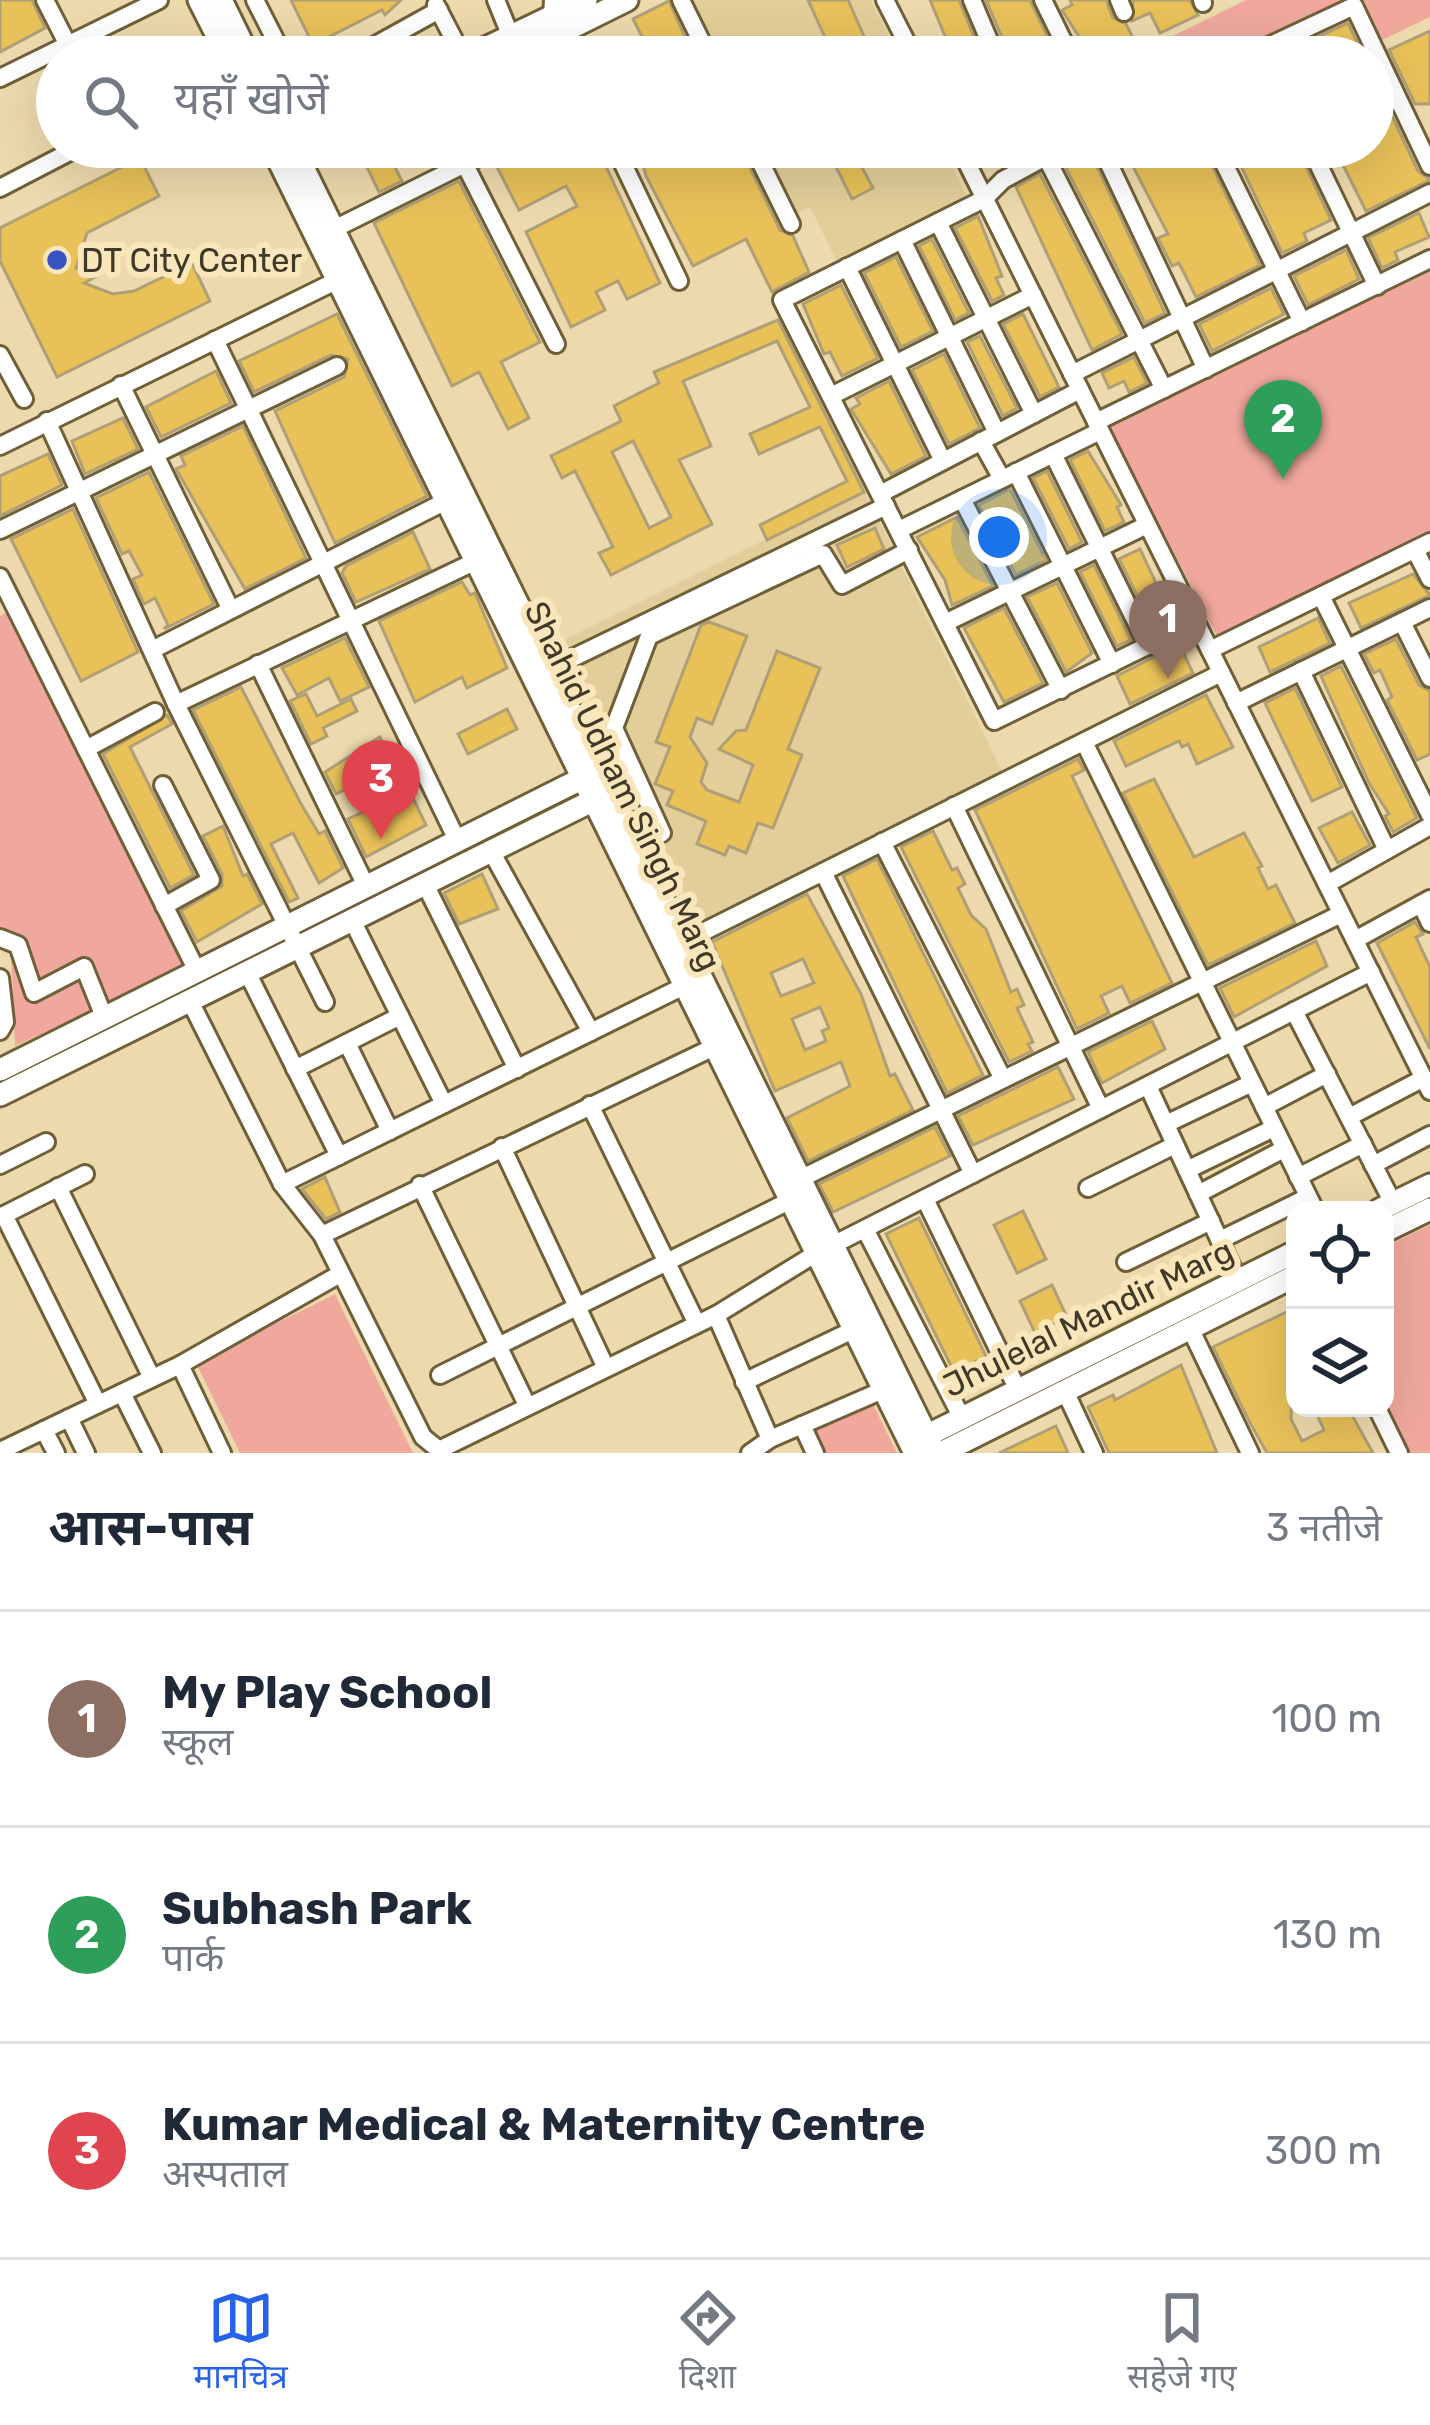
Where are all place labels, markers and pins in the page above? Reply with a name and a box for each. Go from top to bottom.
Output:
place label: DT City Center [81,241,303,280]
marker: DT City Center [44,247,70,273]
pin: 2 [1244,380,1322,479]
pin: 1 [1129,580,1207,679]
pin: 3 [342,740,420,839]

